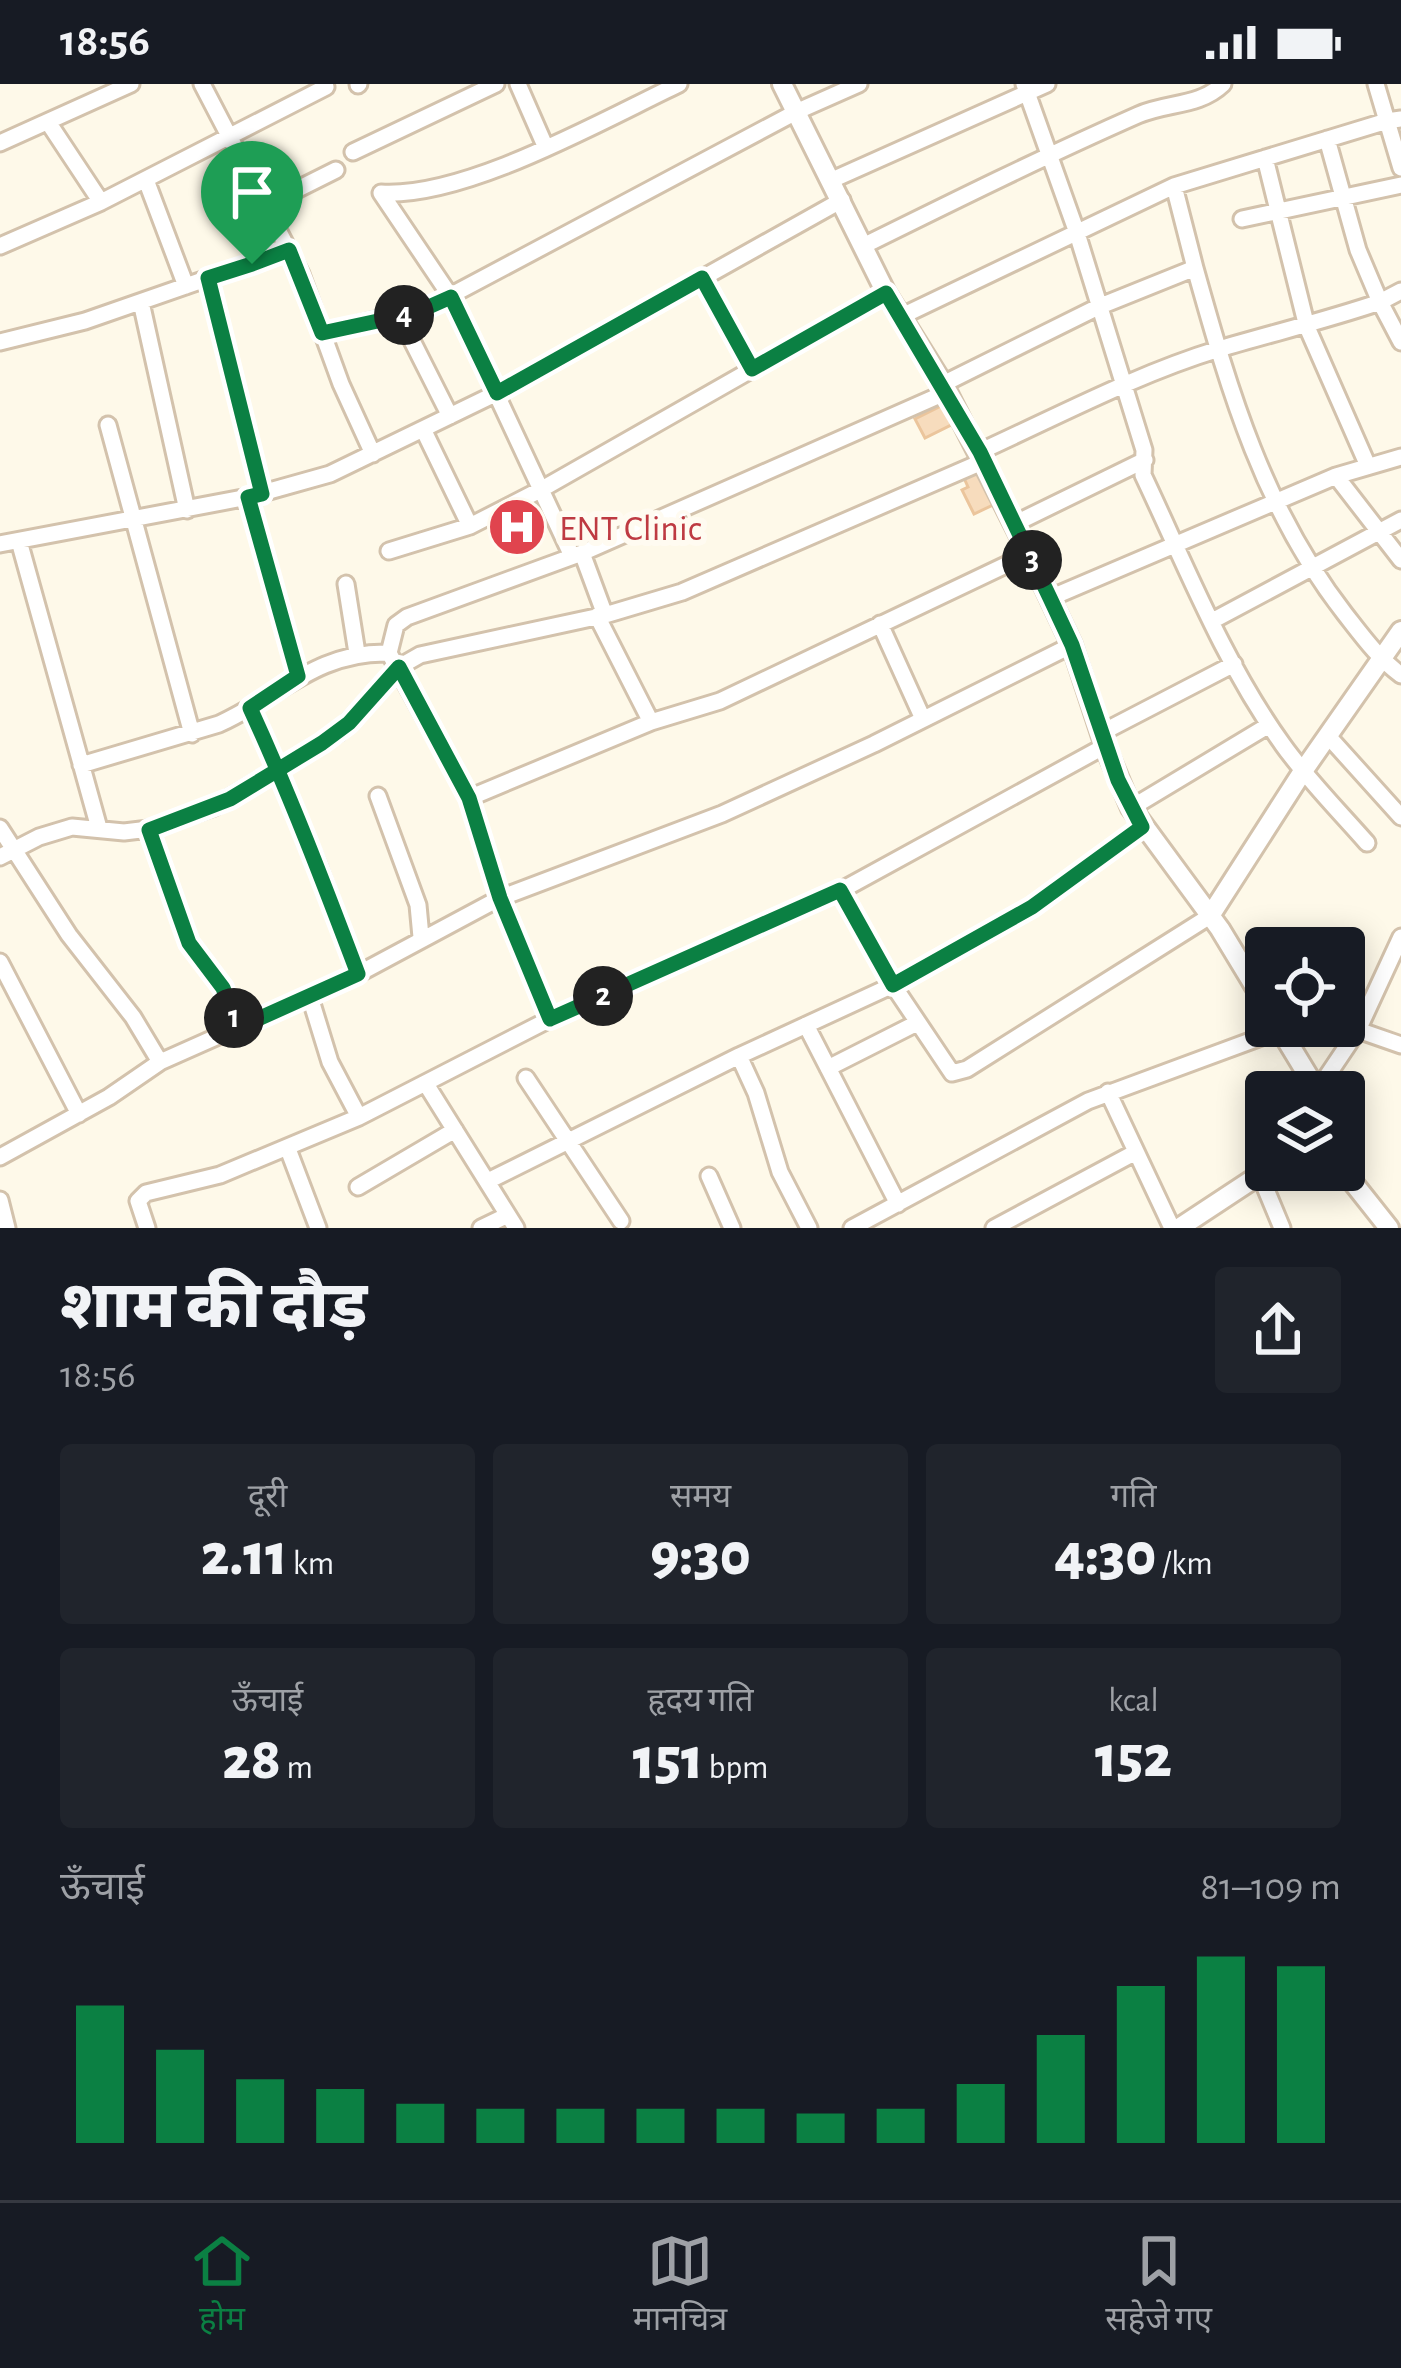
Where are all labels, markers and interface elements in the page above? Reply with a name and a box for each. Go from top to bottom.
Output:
text: 18:56 [60,19,150,64]
pin [201,141,303,264]
icon: arrive [219,159,285,225]
pin: 4 [374,285,434,345]
text: 4 [396,298,412,331]
hospital icon: ENT Clinic [486,496,548,558]
place label: ENT Clinic [559,511,702,547]
pin: 3 [1002,530,1062,590]
text: 3 [1025,543,1039,576]
map controls [1245,927,1365,1191]
button: locate [1245,927,1365,1047]
pin: 2 [573,966,633,1026]
text: 2 [595,979,611,1012]
pin: 1 [204,988,264,1048]
text: 1 [228,1001,240,1034]
button: layers [1245,1071,1365,1191]
button: share [1215,1267,1341,1393]
text: शाम की दौड़ [60,1274,367,1340]
text: 18:56 [60,1356,135,1395]
text: दूरी [248,1481,287,1514]
text: समय [670,1481,731,1514]
text: गति [1111,1481,1156,1514]
text: 2.11 [201,1526,287,1586]
text: 9:30 [650,1526,751,1586]
text: 4:30 [1054,1526,1156,1586]
text: km [287,1548,334,1581]
text: /km [1156,1548,1213,1581]
text: ऊँचाई [232,1685,303,1718]
text: हृदय गति [647,1685,754,1718]
text: kcal [1108,1685,1159,1718]
text: 152 [1095,1728,1172,1788]
text: 28 [222,1730,281,1790]
text: 151 [633,1730,703,1790]
text: m [281,1752,313,1785]
text: bpm [703,1752,768,1785]
text: ऊँचाई [60,1868,145,1907]
text: 81–109 m [1201,1868,1341,1907]
tab: होम [189,2228,255,2343]
tab: मानचित्र [633,2228,727,2343]
tab: सहेजे गए [1105,2228,1212,2343]

